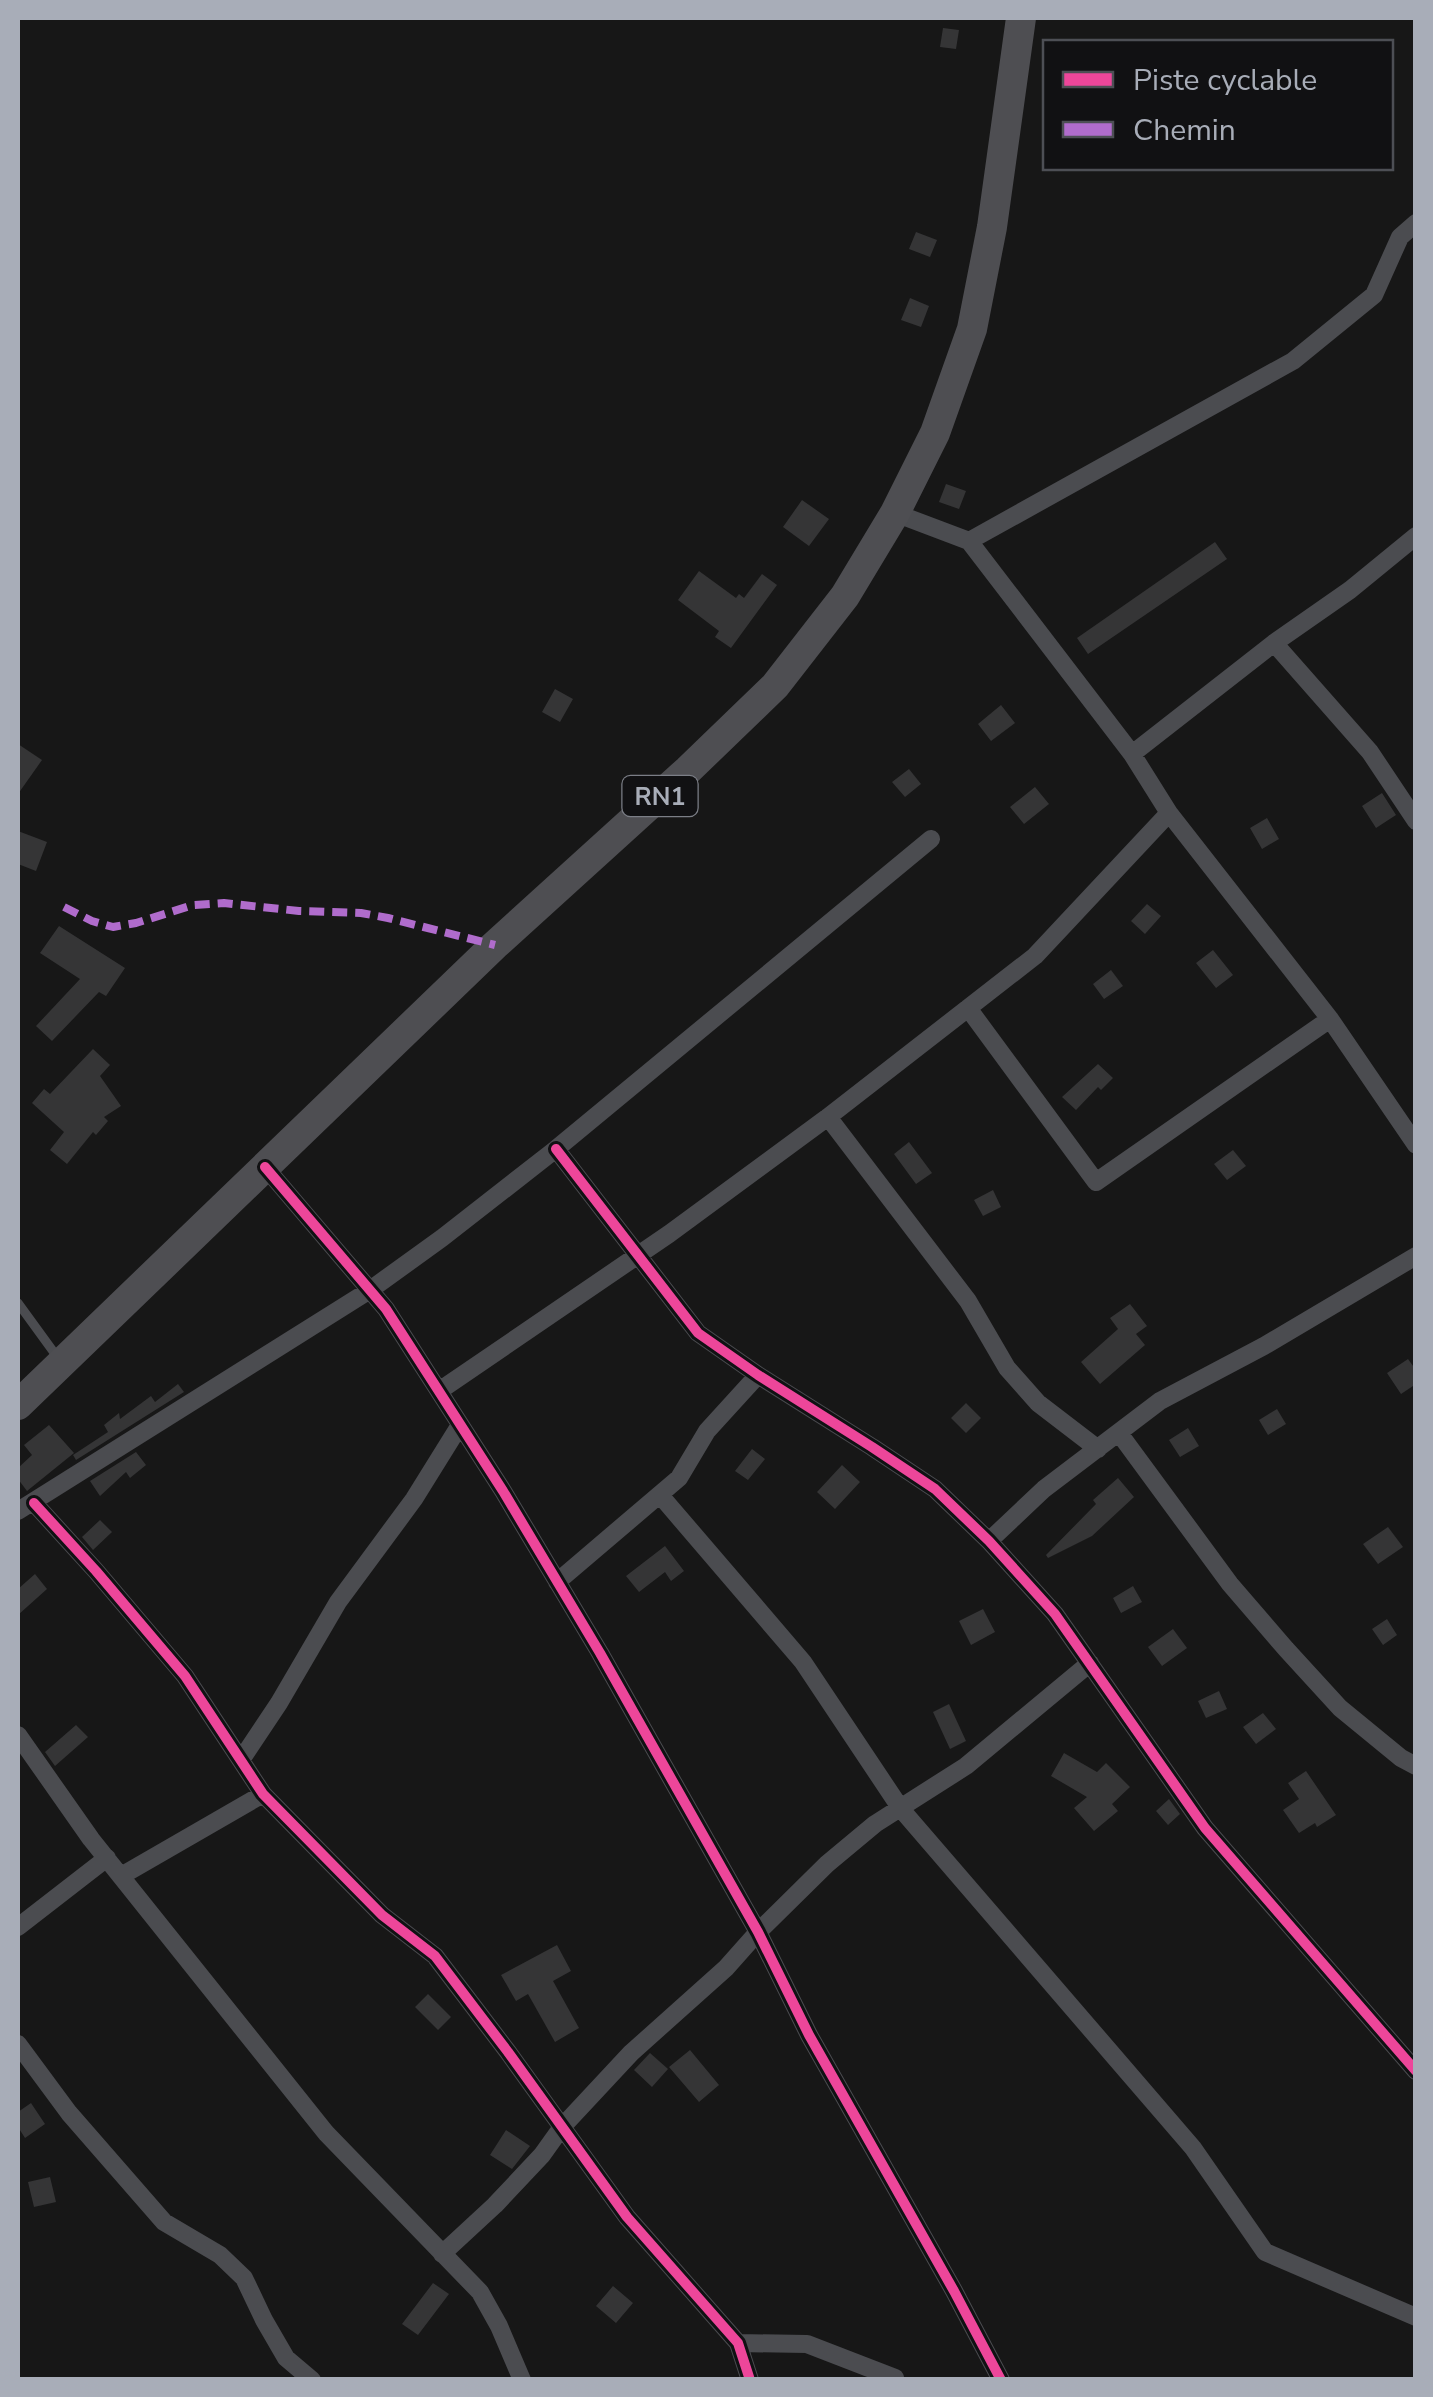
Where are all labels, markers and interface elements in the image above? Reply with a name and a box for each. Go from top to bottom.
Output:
legend [1043,40,1393,170]
text: Piste cyclable [1133,60,1317,101]
text: Chemin [1133,110,1236,151]
road number: RN1 [622,776,698,816]

